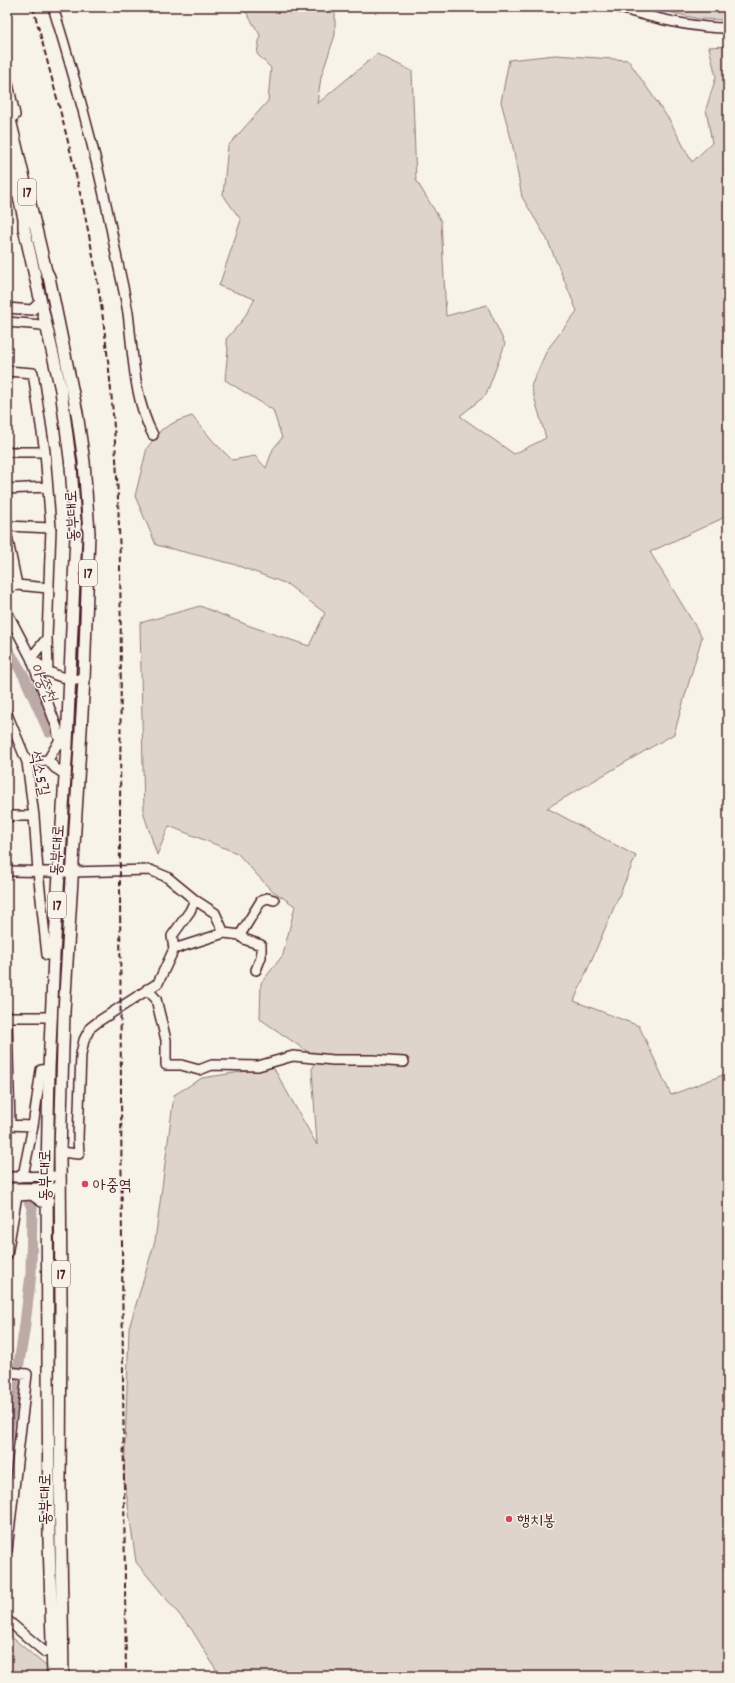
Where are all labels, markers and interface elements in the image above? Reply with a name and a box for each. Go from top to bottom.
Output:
road number: 17 [18,179,36,205]
street label: 동부대로 [61,490,86,542]
road number: 17 [79,560,97,586]
water label: 아중천 [22,660,62,709]
street label: 석소5길 [23,749,55,799]
street label: 동부대로 [46,824,71,876]
road number: 17 [48,892,66,918]
street label: 동부대로 [35,1149,58,1201]
place label: 아중역 [93,1175,132,1198]
marker: 아중역 [80,1179,90,1189]
road number: 17 [52,1261,70,1287]
street label: 동부대로 [35,1473,58,1525]
place label: 행치봉 [517,1510,556,1533]
marker: 행치봉 [504,1514,514,1524]

